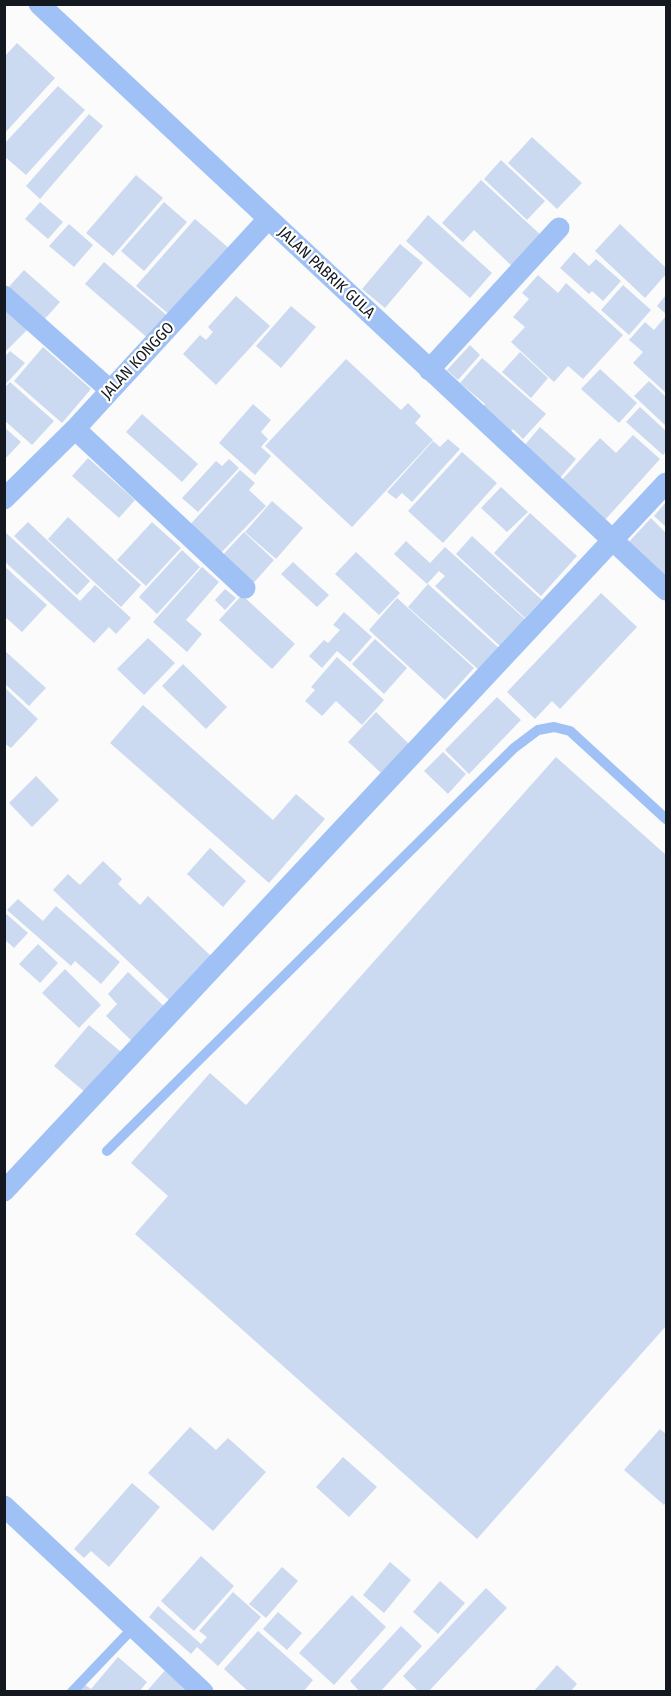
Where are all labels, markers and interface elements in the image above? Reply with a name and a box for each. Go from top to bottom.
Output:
street label: JALAN PABRIK GULA [274,223,378,323]
street label: JALAN KONGGO [98,319,178,403]

